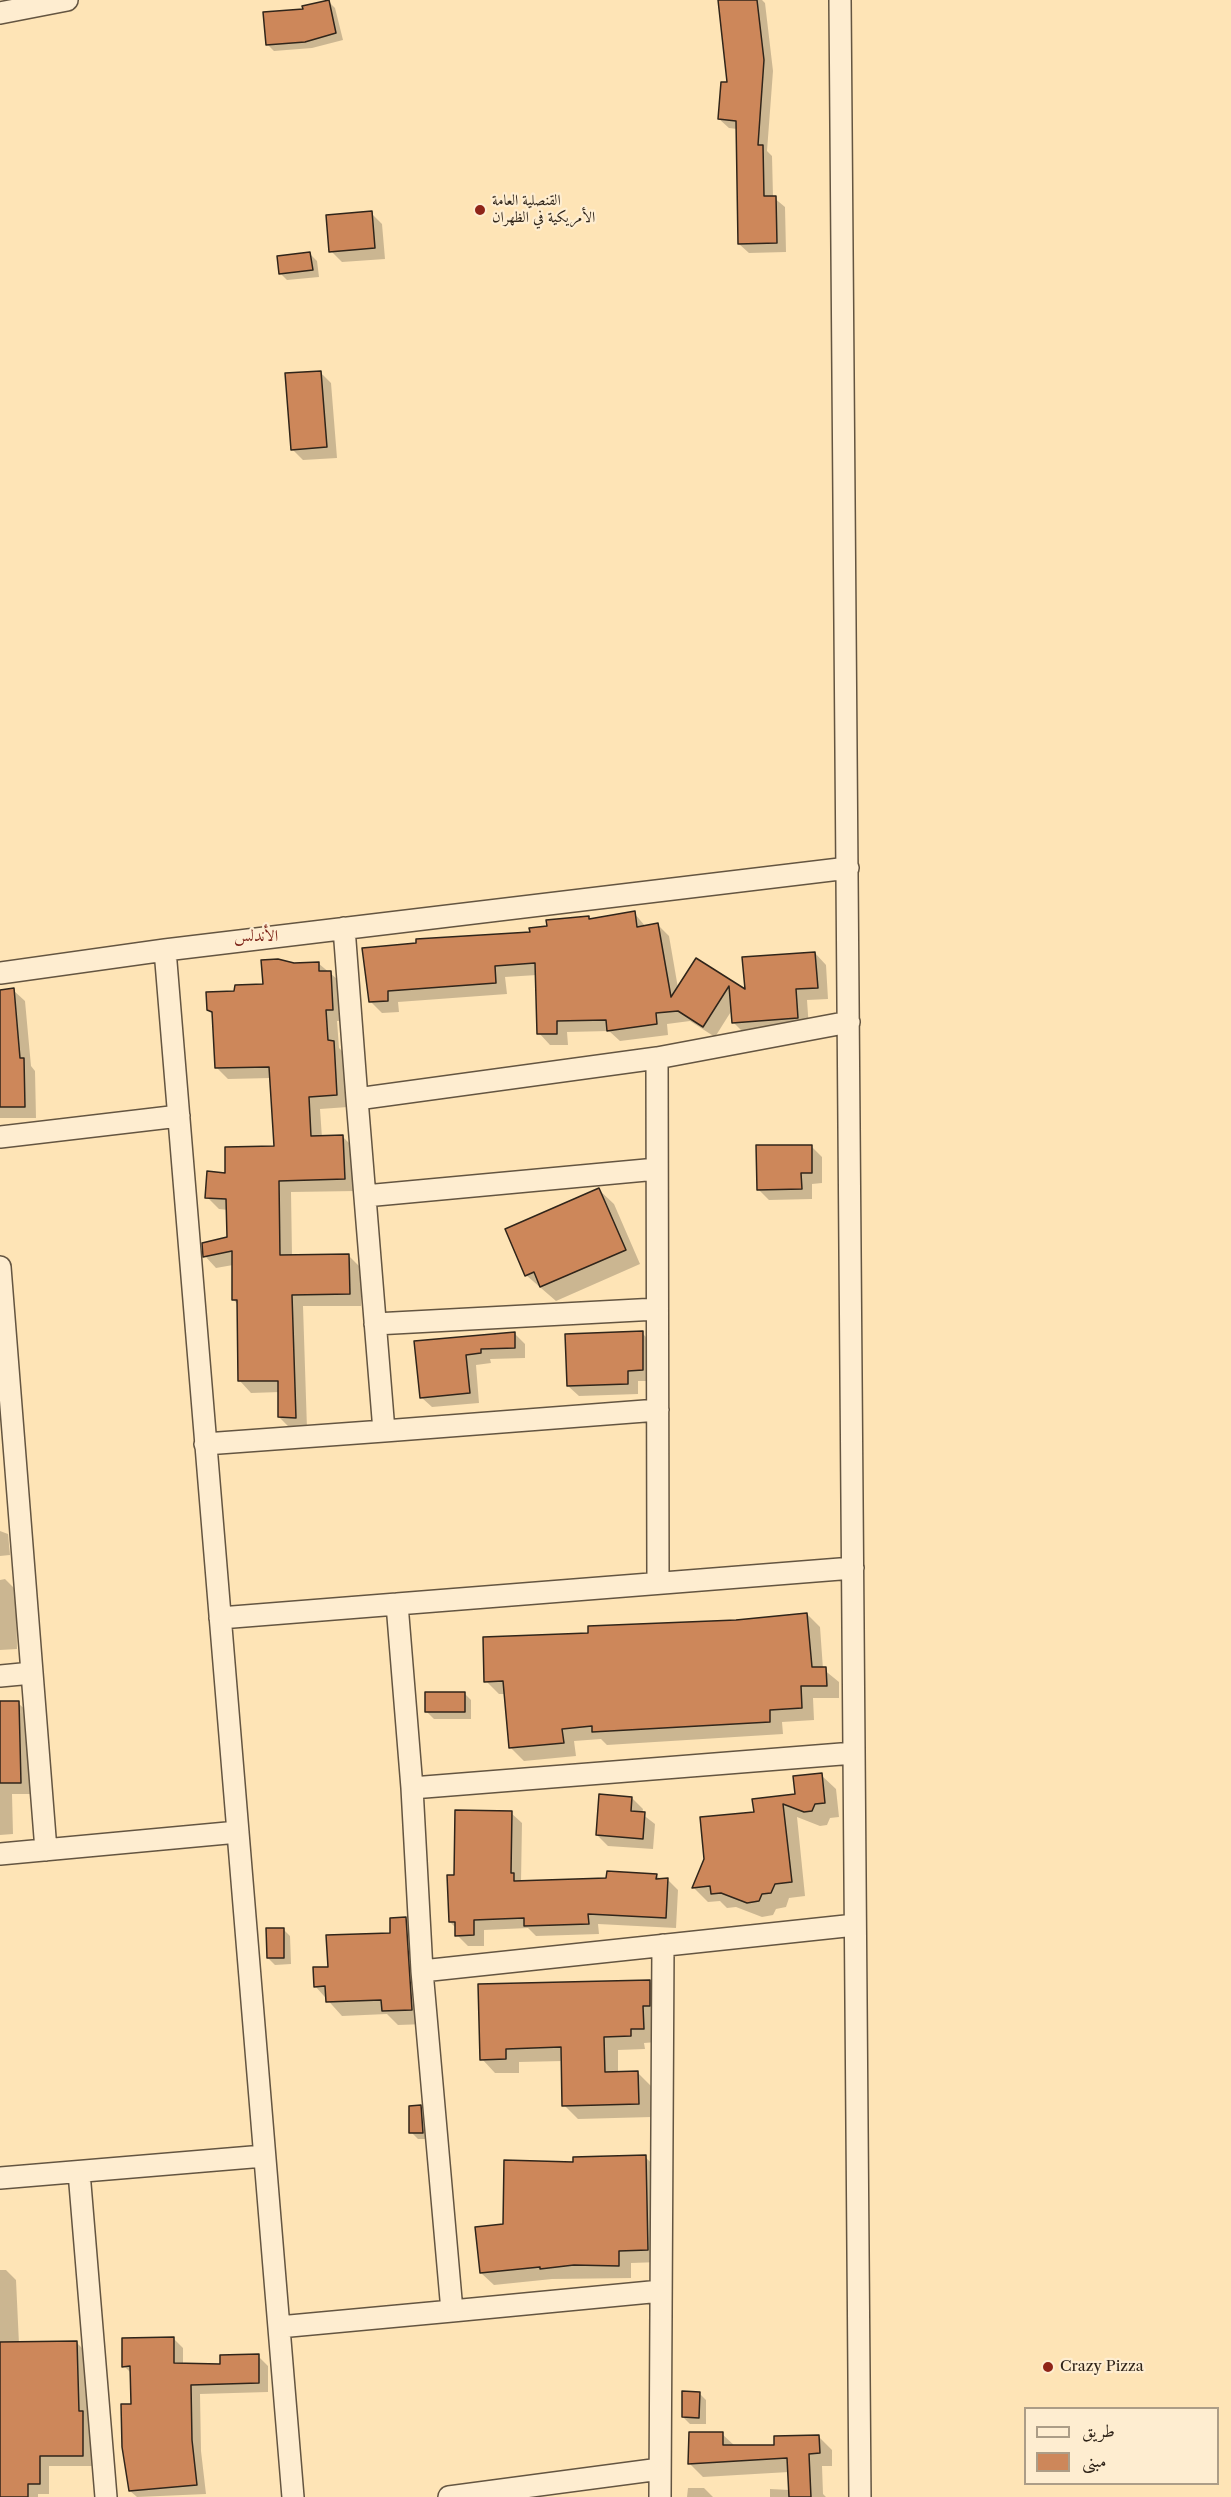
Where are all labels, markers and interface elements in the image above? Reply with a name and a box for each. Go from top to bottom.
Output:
place label: القنصلية العامة الأمريكية في الظهران [492,192,595,227]
marker: القنصلية العامة الأمريكية في الظهران [473,203,487,217]
district label: الأندلس [234,926,278,946]
place label: Crazy Pizza [1060,2358,1144,2376]
marker: Crazy Pizza [1041,2360,1055,2374]
legend [1024,2407,1219,2485]
text: طريق [1082,2420,1115,2442]
text: مبنى [1082,2450,1107,2472]

